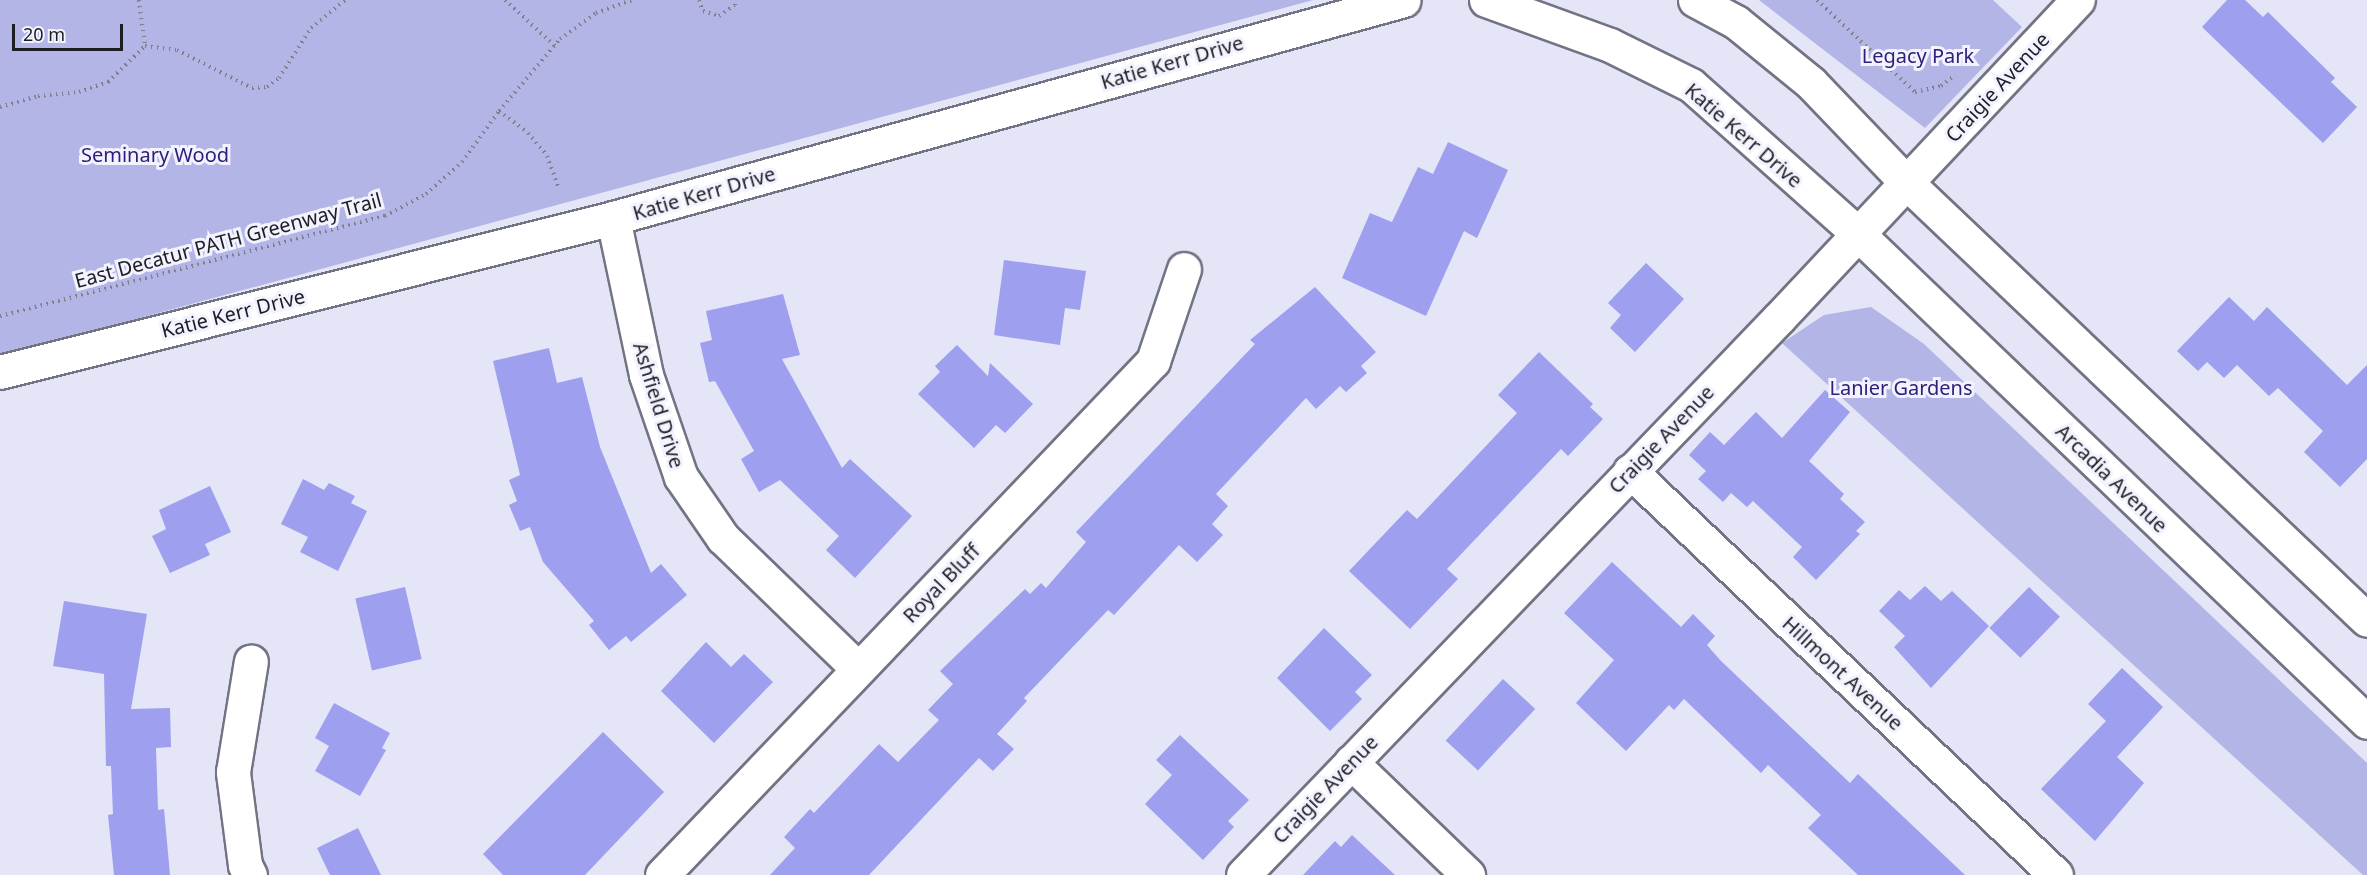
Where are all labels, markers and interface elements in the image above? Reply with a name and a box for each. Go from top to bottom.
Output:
scale bar [15,12,126,50]
text: 20 m [23,22,65,46]
street label: Craigie Avenue [1940,27,2054,147]
street label: Katie Kerr Drive [1098,30,1246,94]
park label: Legacy Park [1862,43,1974,67]
street label: Katie Kerr Drive [1681,78,1807,192]
park label: Seminary Wood [81,142,229,166]
street label: Katie Kerr Drive [630,161,778,225]
street label: East Decatur PATH Greenway Trail [72,187,384,293]
street label: Katie Kerr Drive [159,284,307,342]
street label: Ashfield Drive [628,339,690,471]
park label: Lanier Gardens [1829,375,1973,399]
street label: Craigie Avenue [1603,380,1719,498]
street label: Arcadia Avenue [2051,419,2173,537]
street label: Royal Bluff [898,539,984,627]
street label: Hillmont Avenue [1778,611,1908,735]
street label: Craigie Avenue [1267,730,1383,848]

